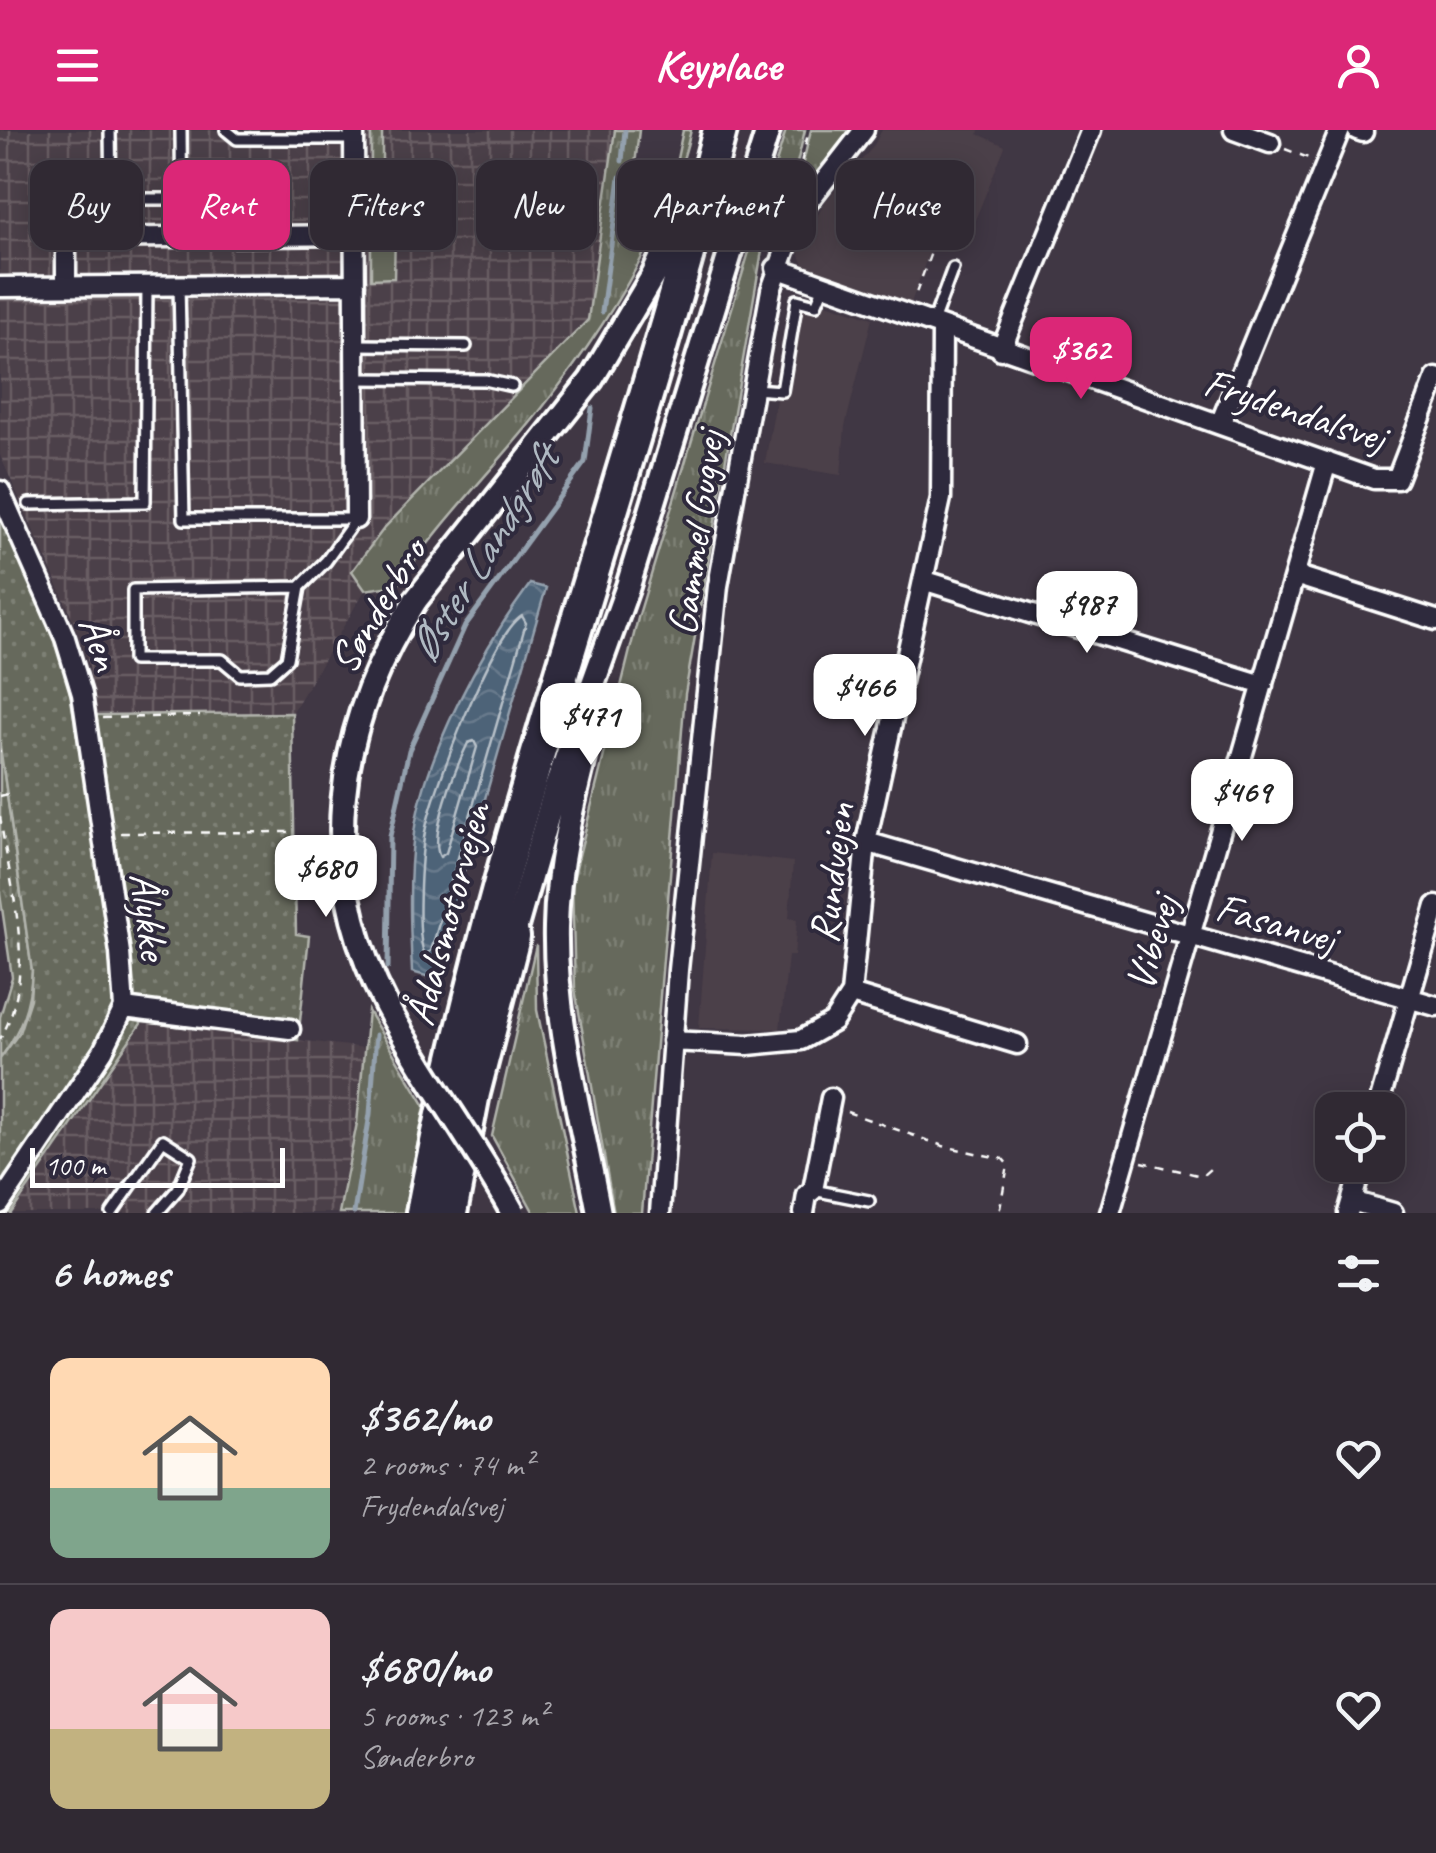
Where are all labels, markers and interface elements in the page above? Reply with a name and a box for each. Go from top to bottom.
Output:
text: Keyplace [655,37,781,94]
icon: menu [50,38,105,93]
icon: person [1331,38,1386,93]
chip: Buy [30,160,143,250]
chip: Rent [163,160,290,250]
chip: Filters [310,160,456,250]
chip: New [476,160,597,250]
chip: Apartment [617,160,816,250]
chip: House [836,160,974,250]
pin: $362 [1022,317,1140,402]
text: $362 [1052,329,1110,370]
street label: Frydendalsvej [1197,356,1397,466]
street label: Gammel Gugvej [655,423,737,639]
water label: Øster Landgrøft [394,429,576,672]
street label: Sønderbro [317,526,441,683]
pin: $987 [1028,571,1146,656]
text: $987 [1058,583,1116,624]
street label: Åen [66,609,134,678]
pin: $466 [806,654,924,739]
text: $466 [836,666,894,707]
pin: $471 [532,683,650,768]
text: $471 [562,695,620,736]
pin: $469 [1183,759,1301,844]
text: $469 [1213,771,1271,812]
street label: Ådalsmotorvejen [393,795,504,1031]
street label: Rundvejen [797,799,867,946]
pin: $680 [267,835,385,920]
text: $680 [297,847,355,888]
street label: Ålykke [117,869,181,966]
street label: Fasanvej [1210,881,1346,967]
street label: Vibevej [1113,885,1192,997]
map controls [1315,1092,1405,1182]
button: locate [1315,1092,1405,1182]
scale bar [30,1143,285,1188]
text: 100 m [45,1148,105,1183]
icon: filters [1331,1246,1386,1301]
text: 6 homes [50,1247,169,1300]
text: $362/mo [360,1391,490,1444]
icon: home [130,1398,250,1518]
icon: heart [1331,1431,1386,1486]
text: 2 rooms · 74 m² [360,1444,533,1485]
text: Frydendalsvej [360,1485,503,1526]
text: $680/mo [360,1642,490,1695]
icon: home [130,1649,250,1769]
icon: heart [1331,1682,1386,1737]
text: 5 rooms · 123 m² [360,1695,547,1736]
text: Sønderbro [360,1736,472,1777]

